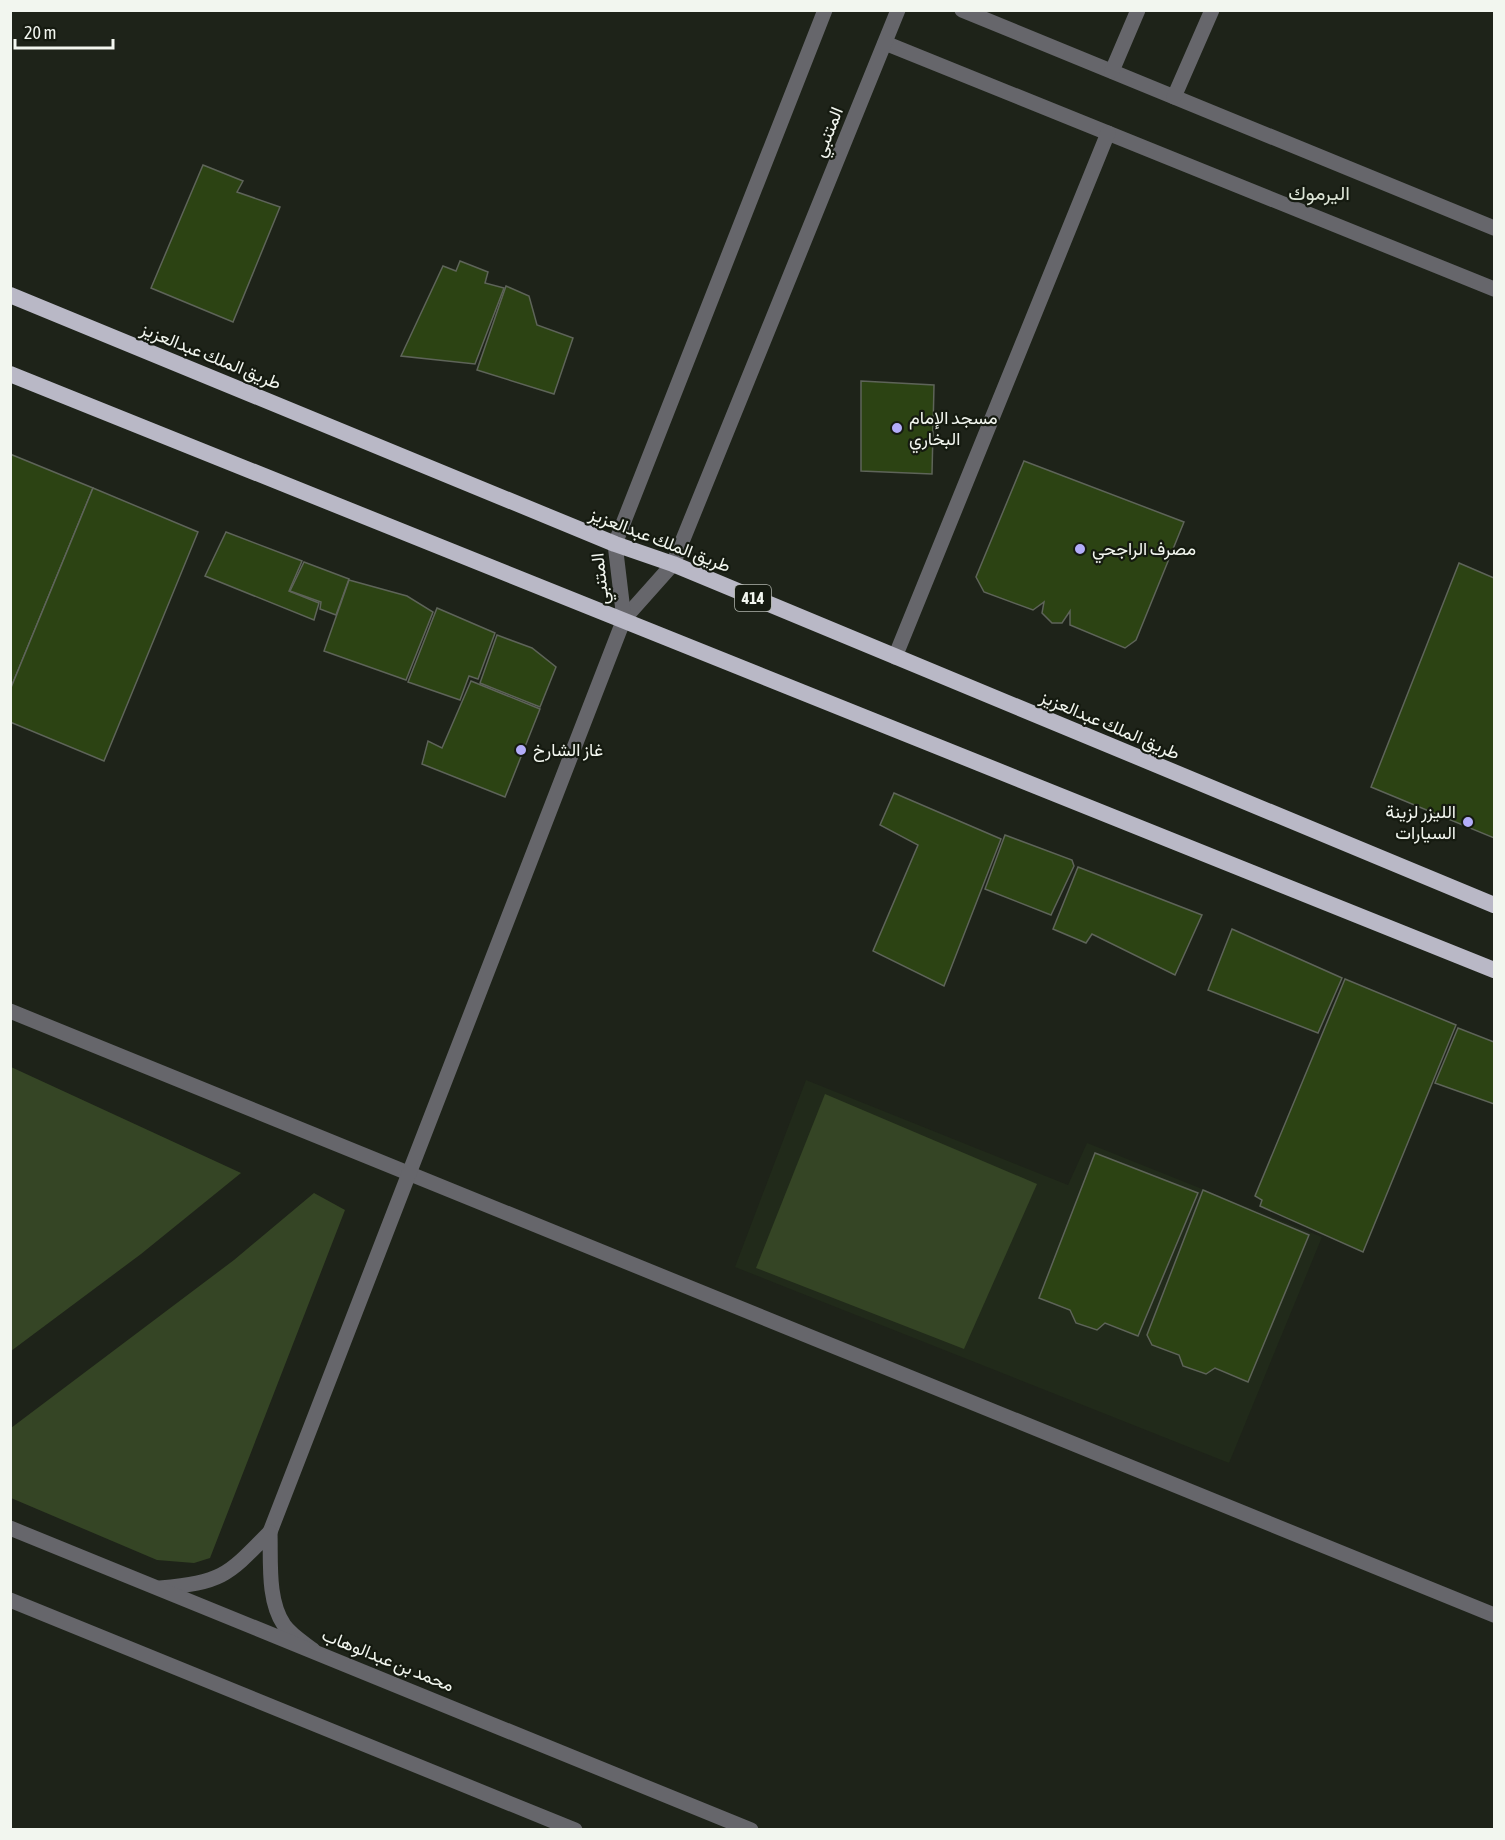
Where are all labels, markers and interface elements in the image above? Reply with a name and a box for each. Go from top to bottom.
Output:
scale bar [15,12,112,50]
text: 20 m [24,22,56,43]
street label: المتنبي [808,104,852,162]
district label: اليرموك [1288,181,1350,206]
street label: طريق الملك عبدالعزيز [136,317,285,394]
place label: مسجد الإمام البخاري [909,407,998,454]
marker: مسجد الإمام البخاري [890,421,904,435]
street label: طريق الملك عبدالعزيز [585,503,734,577]
place label: مصرف الراجحي [1092,538,1196,564]
marker: مصرف الراجحي [1073,542,1087,556]
street label: المتنبي [586,551,618,606]
road number: 414 [735,585,771,611]
street label: طريق الملك عبدالعزيز [1036,685,1183,764]
place label: غاز الشارخ [533,739,603,762]
marker: غاز الشارخ [514,743,528,757]
place label: الليزر لزينة السيارات [1385,801,1456,844]
marker: الليزر لزينة السيارات [1461,815,1475,829]
street label: محمد بن عبدالوهاب [319,1623,457,1697]

